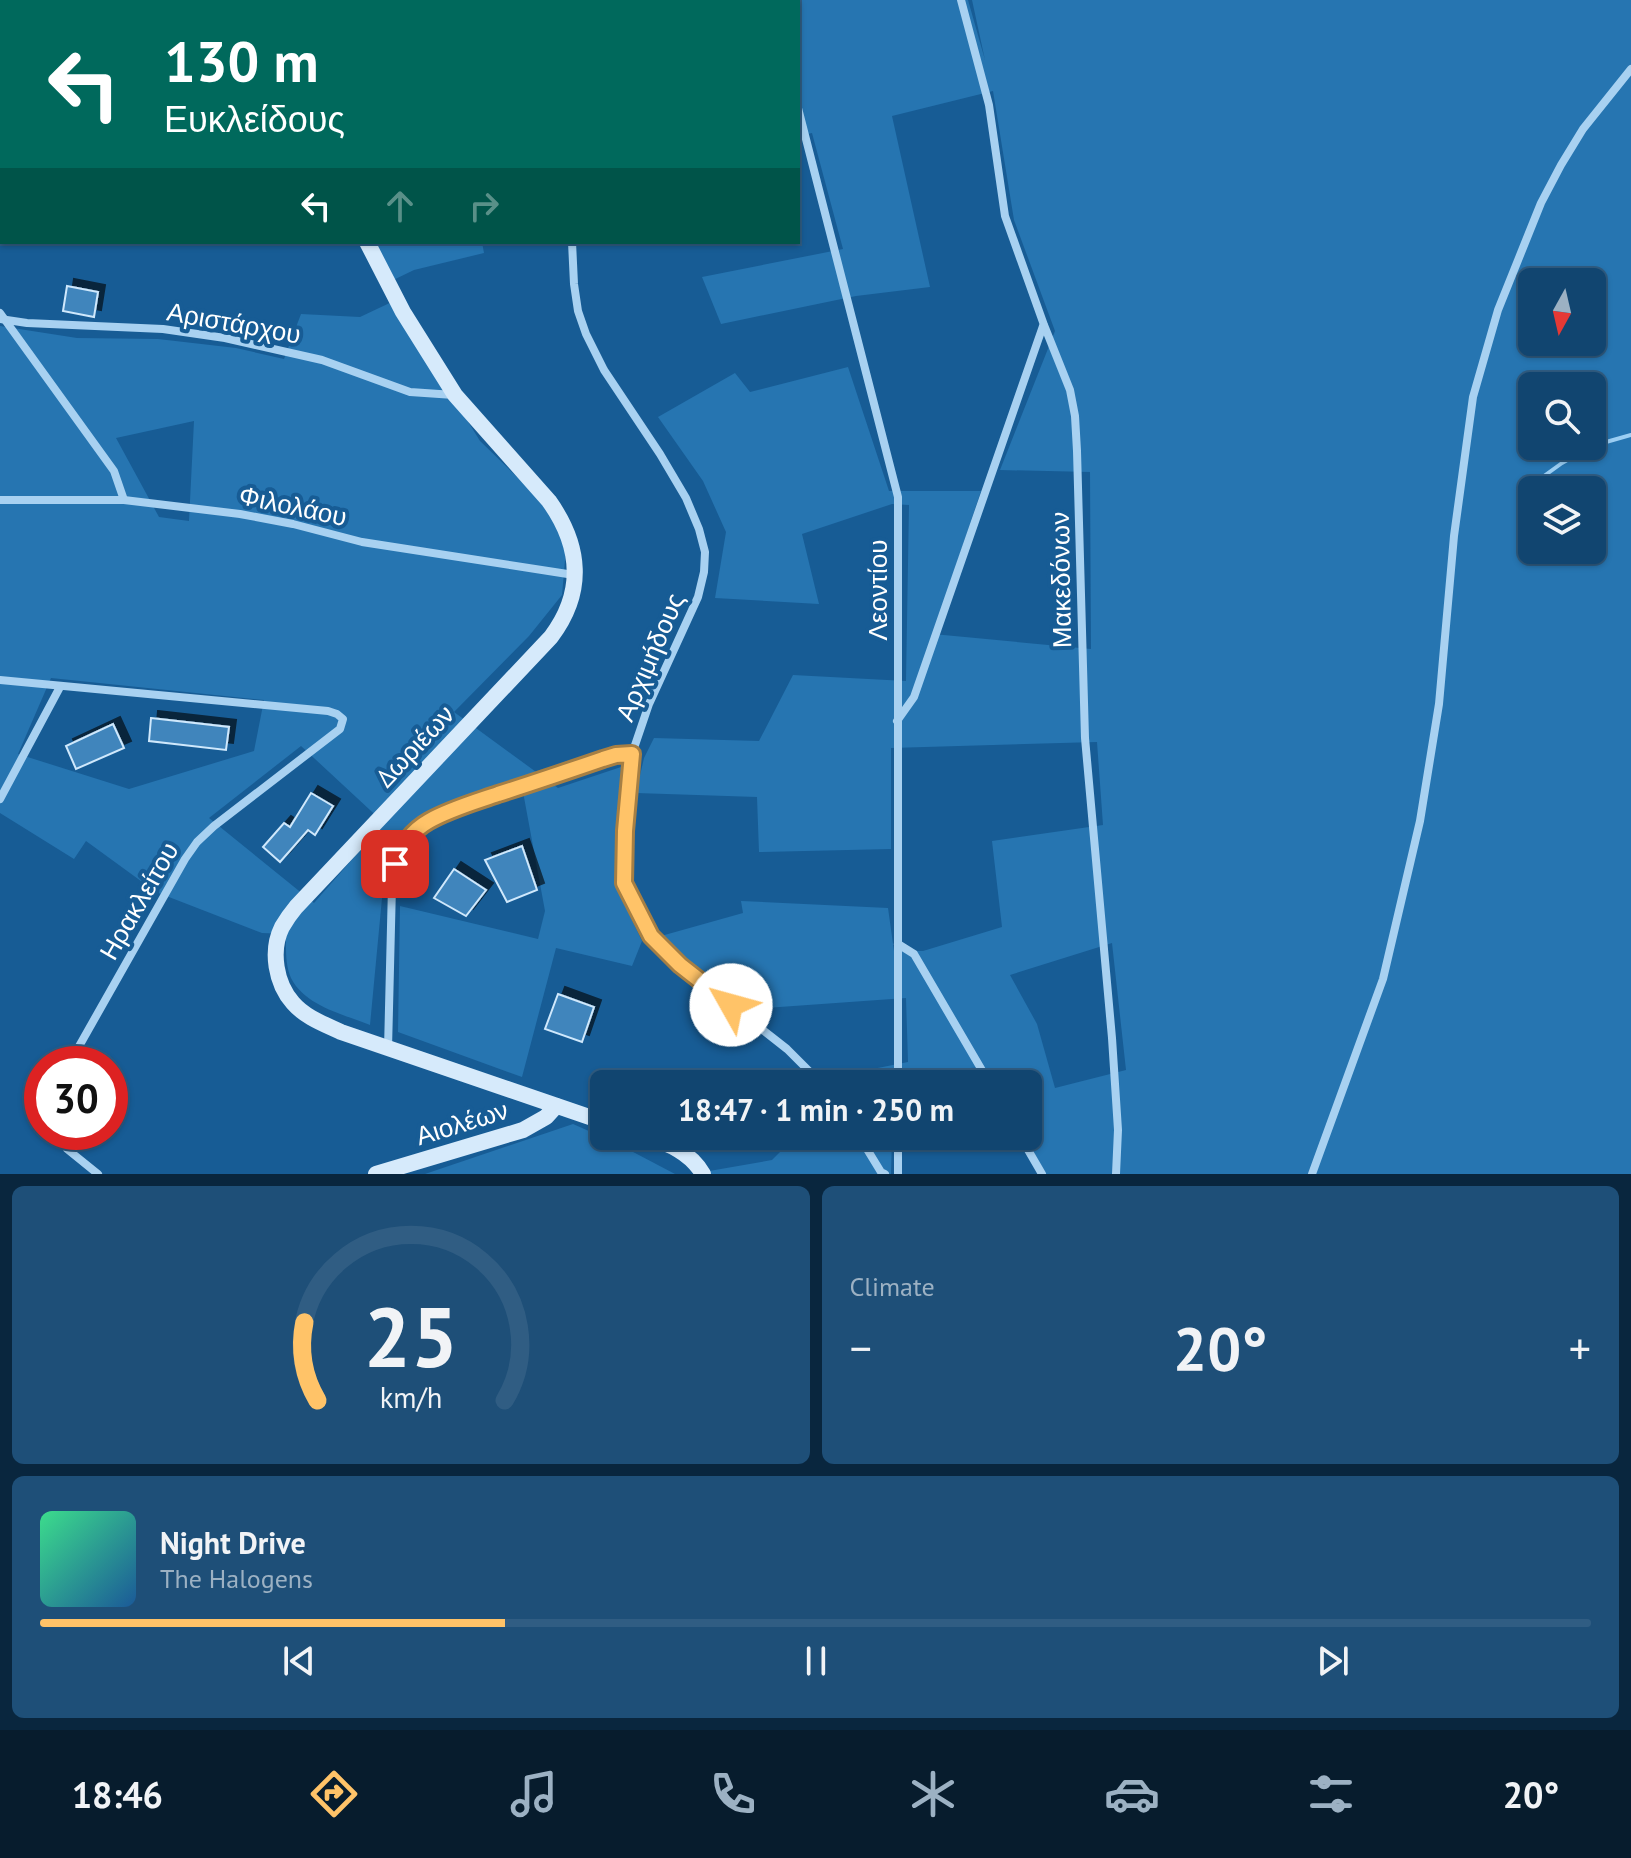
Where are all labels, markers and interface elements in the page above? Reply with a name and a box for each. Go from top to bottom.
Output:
text: 130 m [164,25,319,97]
icon: left [32,32,136,136]
text: Ευκλείδους [164,95,345,142]
icon: left [294,184,338,228]
icon: ahead [378,184,422,228]
icon: right [462,184,506,228]
north arrow [1518,268,1606,356]
map controls [1518,268,1606,564]
street label: Αριστάρχου [165,295,304,351]
button: search [1518,372,1606,460]
button: layers [1518,476,1606,564]
street label: Φιλολάου [236,478,350,533]
street label: Μακεδόνων [1043,511,1078,649]
street label: Λεοντίου [861,539,894,641]
street label: Αρχιμήδους [608,588,691,726]
street label: Δωριέων [368,698,461,794]
pin [361,830,429,898]
street label: Ηρακλείτου [92,836,185,966]
icon: arrive [373,842,417,886]
position arrow [689,963,773,1047]
speed limit sign: 30 [24,1046,128,1150]
text: 18:47 · 1 min · 250 m [678,1090,954,1129]
street label: Αιολέων [412,1093,512,1152]
text: Climate [850,1270,935,1303]
text: 25 [364,1282,458,1390]
text: 20° [1173,1309,1267,1387]
text: − [850,1319,872,1376]
text: + [1569,1319,1591,1376]
text: km/h [379,1379,442,1416]
text: Night Drive [160,1523,306,1562]
text: The Halogens [160,1562,313,1595]
icon: previous [277,1639,321,1683]
icon: pause [794,1639,838,1683]
icon: next [1311,1639,1355,1683]
icon: directions [306,1766,362,1822]
icon: music [506,1766,562,1822]
icon: phone [705,1766,761,1822]
icon: climate [905,1766,961,1822]
icon: car [1104,1766,1160,1822]
icon: filters [1303,1766,1359,1822]
text: 18:46 [72,1771,163,1818]
text: 20° [1503,1771,1559,1818]

